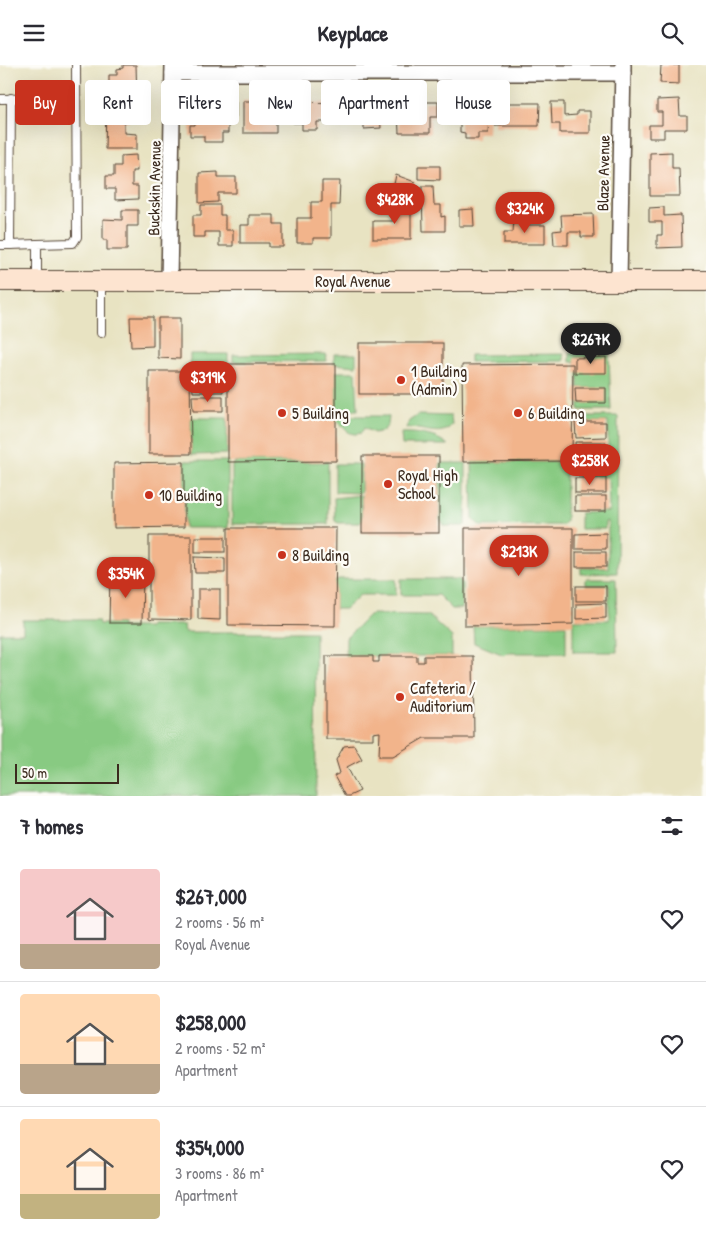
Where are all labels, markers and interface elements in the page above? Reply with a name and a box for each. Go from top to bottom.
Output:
text: Keyplace [318,18,388,48]
icon: menu [20,19,48,47]
icon: search [658,19,686,47]
chip: Buy [15,80,75,125]
chip: Rent [85,80,151,125]
chip: Filters [161,80,239,125]
chip: New [249,80,311,125]
chip: Apartment [321,80,427,125]
chip: House [437,80,510,125]
street label: Blaze Avenue [591,134,615,211]
street label: Buckskin Avenue [142,140,166,236]
pin: $428K [360,183,430,225]
text: $428K [377,188,413,210]
pin: $324K [490,191,560,234]
text: $324K [506,197,544,219]
street label: Royal Avenue [315,270,391,292]
pin: $267K [556,323,626,365]
text: $267K [572,328,610,350]
place label: 1 Building (Admin) [411,360,467,400]
pin: $319K [173,361,243,403]
text: $319K [190,366,226,388]
marker: 1 Building (Admin) [395,374,407,386]
place label: 5 Building [292,402,349,424]
place label: 6 Building [528,402,585,424]
marker: 5 Building [276,407,288,419]
marker: 6 Building [512,407,524,419]
pin: $258K [555,443,625,486]
text: $258K [571,449,609,471]
place label: Royal High School [398,464,458,504]
marker: Royal High School [382,478,394,490]
place label: 10 Building [159,484,222,506]
marker: 10 Building [143,489,155,501]
pin: $213K [484,535,554,577]
text: $213K [501,540,537,562]
place label: 8 Building [292,544,349,566]
marker: 8 Building [276,549,288,561]
pin: $354K [91,557,161,599]
text: $354K [108,562,144,584]
place label: Cafeteria / Auditorium [410,677,476,717]
marker: Cafeteria / Auditorium [394,691,406,703]
scale bar [15,761,119,784]
text: 50 m [22,763,47,782]
text: 7 homes [20,812,83,841]
icon: filters [658,812,686,840]
text: $267,000 [175,882,247,911]
icon: home [60,889,120,949]
icon: heart [658,905,686,933]
text: 2 rooms · 56 m² [175,911,264,933]
text: Royal Avenue [175,933,250,955]
text: $258,000 [175,1008,246,1037]
icon: home [60,1014,120,1074]
icon: heart [658,1030,686,1058]
text: 2 rooms · 52 m² [175,1037,265,1059]
text: Apartment [175,1059,238,1081]
text: $354,000 [175,1133,244,1162]
icon: home [60,1139,120,1199]
icon: heart [658,1155,686,1183]
text: 3 rooms · 86 m² [175,1162,264,1184]
text: Apartment [175,1184,238,1206]

